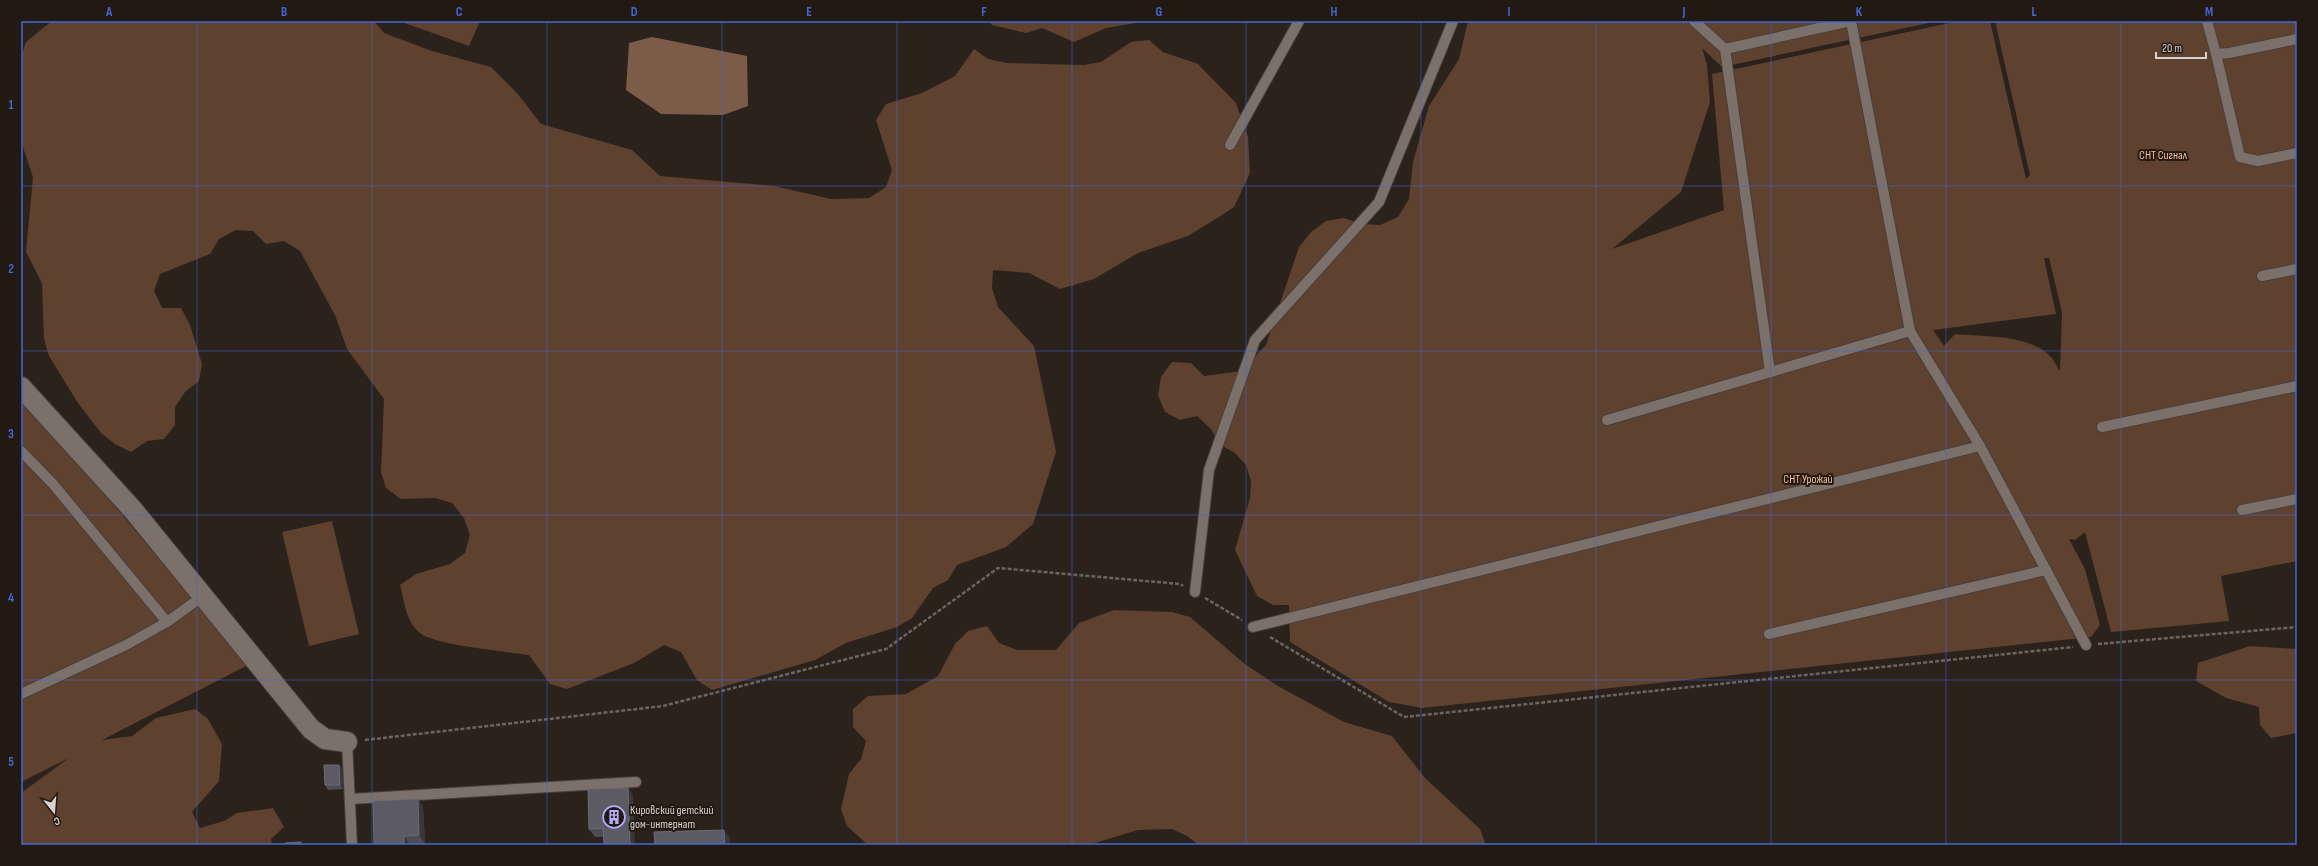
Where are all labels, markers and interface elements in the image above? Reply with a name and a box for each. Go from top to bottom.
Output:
text: A [105,4,113,20]
text: B [281,4,287,20]
text: C [456,4,463,20]
text: D [631,4,638,20]
text: E [806,4,812,20]
text: F [981,4,987,20]
text: G [1156,4,1163,20]
text: H [1331,4,1338,20]
text: I [1508,4,1511,20]
text: J [1682,4,1686,20]
text: K [1856,4,1863,20]
text: L [2031,4,2037,20]
text: M [2205,4,2213,20]
scale bar [2156,34,2206,60]
text: 20 m [2162,41,2182,56]
text: 1 [8,97,14,113]
park label: СНТ Сигнал [2139,148,2188,163]
text: 2 [8,261,14,277]
text: 3 [8,426,14,442]
park label: СНТ Урожай [1783,472,1833,487]
text: 4 [8,590,14,606]
text: 5 [8,754,14,770]
north arrow [34,792,74,832]
place label: Кировский детский дом-интернат [630,803,713,832]
building icon: Кировский детский дом-интернат [601,804,627,830]
text: С [52,814,61,828]

